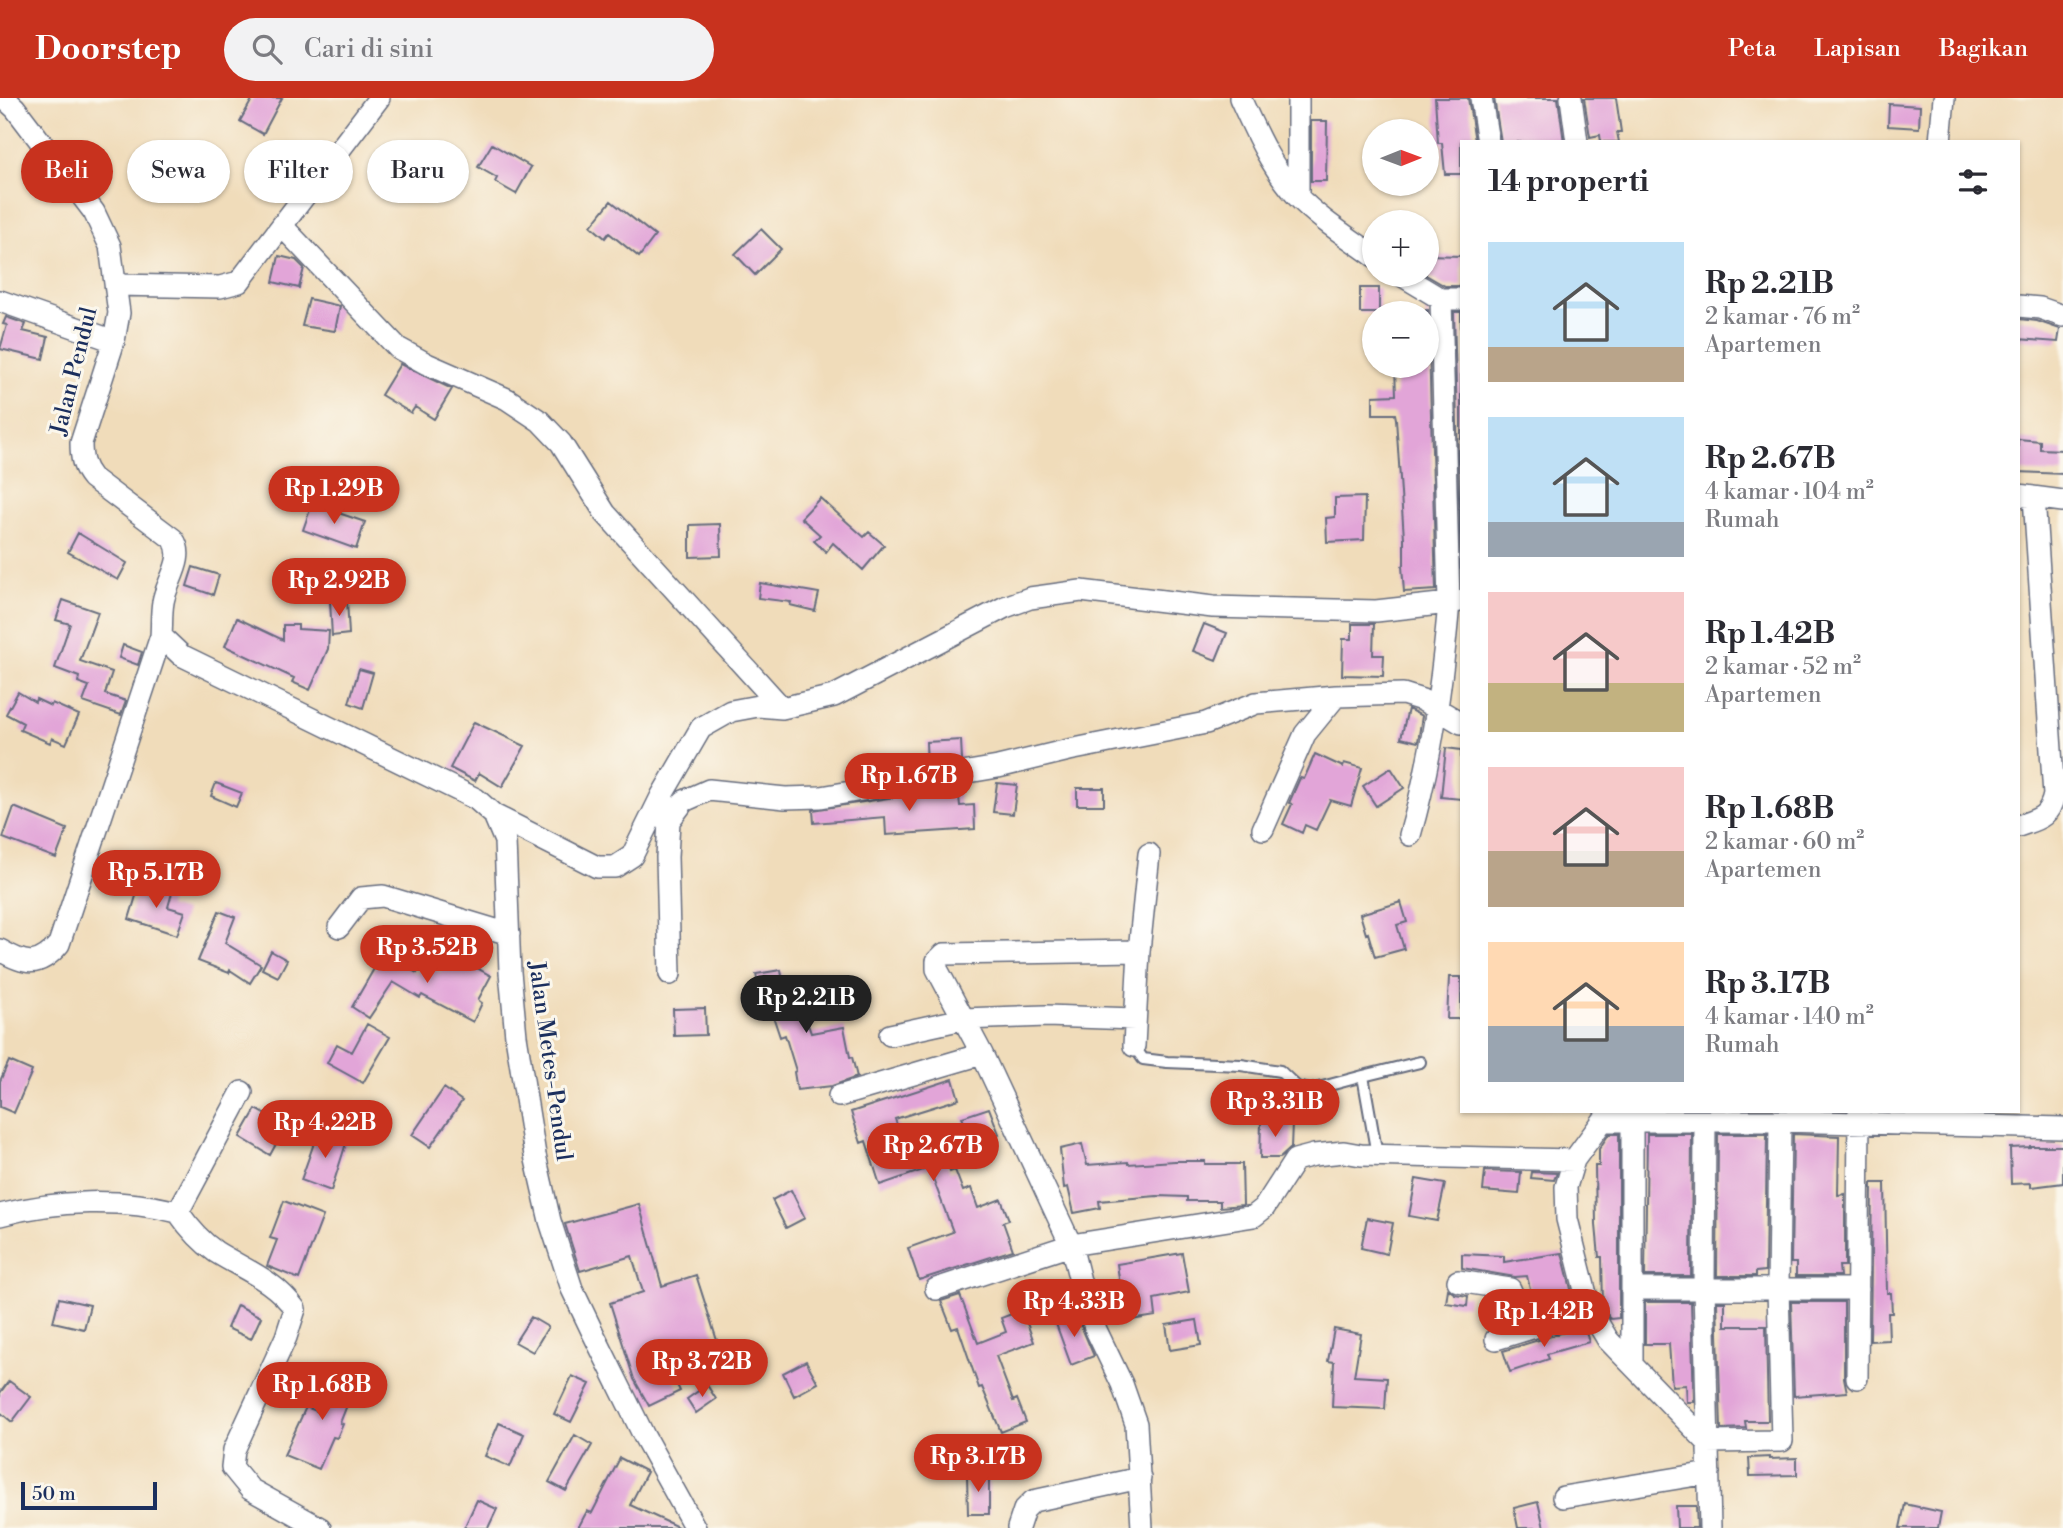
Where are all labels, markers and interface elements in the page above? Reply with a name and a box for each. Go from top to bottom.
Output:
search box [224,18,714,81]
text: Doorstep [35,29,182,70]
icon: search [248,30,286,68]
text: Cari di sini [304,33,433,65]
text: Peta [1728,34,1776,64]
text: Lapisan [1814,34,1901,64]
text: Bagikan [1939,34,2028,64]
north arrow [1362,119,1438,196]
map controls [1362,119,1439,378]
chip: Beli [21,140,113,203]
chip: Sewa [127,140,230,203]
chip: Filter [244,140,353,203]
chip: Baru [367,140,469,203]
text: 14 properti [1488,163,1649,201]
icon: filters [1954,163,1992,201]
button: + [1362,210,1439,287]
text: Rp 2.21B [1705,265,1834,303]
icon: home [1544,270,1628,354]
button: − [1362,301,1439,378]
text: 2 kamar · 76 m² [1705,303,1860,331]
street label: Jalan Pendul [44,304,103,439]
text: Apartemen [1705,331,1821,359]
text: Rp 2.67B [1705,440,1836,478]
icon: home [1544,445,1628,529]
pin: Rp 1.29B [262,466,406,526]
text: Rp 1.29B [285,475,383,503]
text: 4 kamar · 104 m² [1705,478,1874,506]
text: Rumah [1705,506,1780,534]
pin: Rp 2.92B [267,559,411,618]
text: Rp 2.92B [288,567,390,595]
text: Rp 1.42B [1705,615,1835,653]
icon: home [1544,620,1628,704]
text: 2 kamar · 52 m² [1705,653,1861,681]
text: Apartemen [1705,681,1821,709]
pin: Rp 1.67B [837,754,981,813]
text: Rp 1.67B [860,762,958,790]
text: Rp 1.68B [1705,790,1834,828]
icon: home [1544,795,1628,879]
text: 2 kamar · 60 m² [1705,828,1864,856]
pin: Rp 5.17B [84,850,228,910]
text: Apartemen [1705,856,1821,884]
text: Rp 5.17B [108,859,204,887]
pin: Rp 3.52B [355,926,499,985]
text: Rp 3.52B [376,934,478,962]
street label: Jalan Metes-Pendul [522,958,578,1163]
text: Rp 3.17B [1705,965,1831,1003]
icon: home [1544,970,1628,1054]
pin: Rp 2.21B [734,976,878,1035]
text: Rp 2.21B [757,984,855,1012]
text: 4 kamar · 140 m² [1705,1003,1874,1031]
text: Rumah [1705,1031,1780,1059]
pin: Rp 3.31B [1203,1080,1347,1139]
text: Rp 3.31B [1226,1088,1324,1116]
pin: Rp 4.22B [253,1100,397,1160]
text: Rp 4.22B [273,1109,377,1137]
pin: Rp 2.67B [861,1124,1005,1183]
text: Rp 2.67B [883,1132,983,1160]
pin: Rp 4.33B [1002,1280,1146,1339]
text: Rp 4.33B [1023,1288,1125,1316]
pin: Rp 1.42B [1472,1290,1616,1349]
text: Rp 1.42B [1494,1298,1594,1326]
pin: Rp 3.72B [630,1340,774,1399]
text: Rp 3.72B [652,1348,752,1376]
pin: Rp 1.68B [250,1362,394,1422]
text: Rp 1.68B [272,1371,372,1399]
pin: Rp 3.17B [906,1434,1050,1494]
text: Rp 3.17B [930,1443,1026,1471]
scale bar [21,1479,158,1511]
text: 50 m [32,1482,76,1506]

